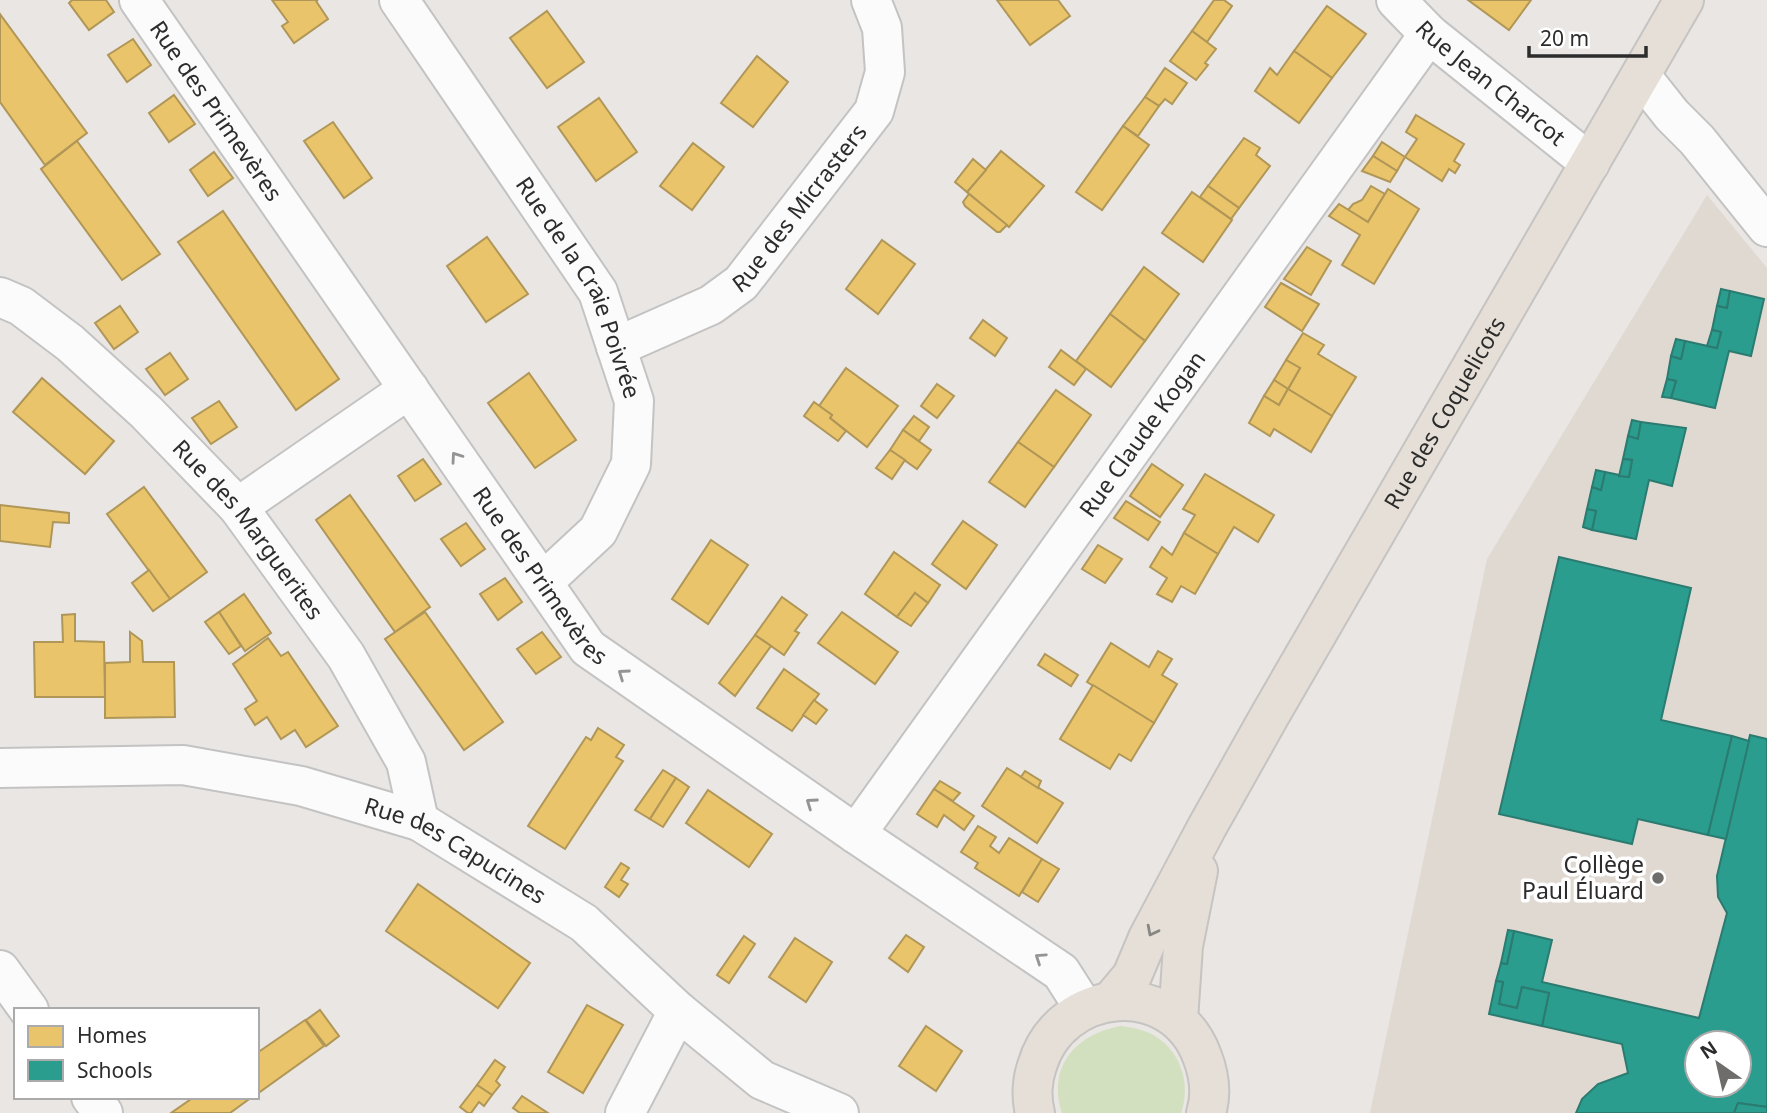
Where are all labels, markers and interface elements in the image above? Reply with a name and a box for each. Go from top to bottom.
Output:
street label: Rue Jean Charcot [1409,13,1573,152]
street label: Rue des Primevères [143,14,290,207]
scale bar [1529,14,1646,58]
text: 20 m [1540,24,1589,52]
street label: Rue des Micrasters [725,117,873,299]
street label: Rue de la Craie Poivrée [509,170,649,402]
street label: Rue des Coquelicots [1376,310,1512,515]
street label: Rue Claude Kogan [1071,344,1212,523]
street label: Rue des Marguerites [166,432,331,626]
one-way arrow [452,452,464,465]
street label: Rue des Primevères [466,480,614,672]
one-way arrow [618,669,631,682]
street label: Rue des Capucines [361,789,552,911]
one-way arrow [806,799,819,811]
place label: Collège Paul Éluard [1522,848,1644,906]
marker: Collège Paul Éluard [1650,870,1666,886]
one-way arrow [1147,924,1161,936]
one-way arrow [1035,954,1048,966]
legend [14,1008,259,1099]
text: Homes [77,1021,147,1049]
north arrow [1683,1029,1753,1099]
text: N [1695,1035,1722,1065]
text: Schools [77,1056,152,1084]

